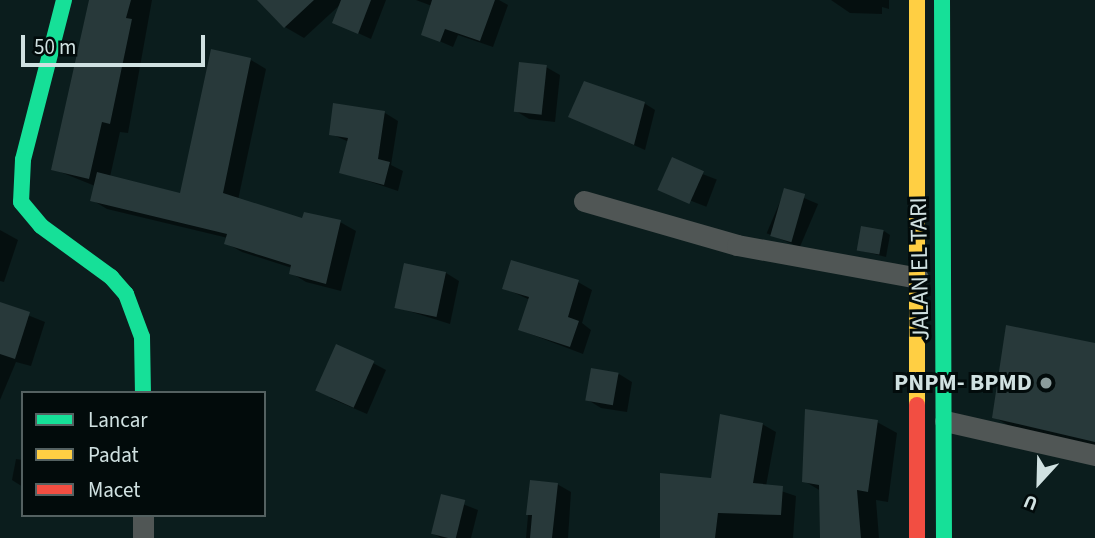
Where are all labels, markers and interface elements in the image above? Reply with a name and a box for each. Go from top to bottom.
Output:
scale bar [24,21,208,65]
text: 50 m [34,32,76,62]
street label: JALAN EL TARI [904,197,936,341]
place label: PNPM- BPMD [894,369,1032,397]
marker: PNPM- BPMD [1038,375,1054,391]
legend [21,391,266,517]
text: Lancar [88,405,148,435]
text: Padat [88,440,139,470]
north arrow [1004,447,1074,517]
text: Macet [88,475,140,505]
text: U [1020,487,1042,517]

